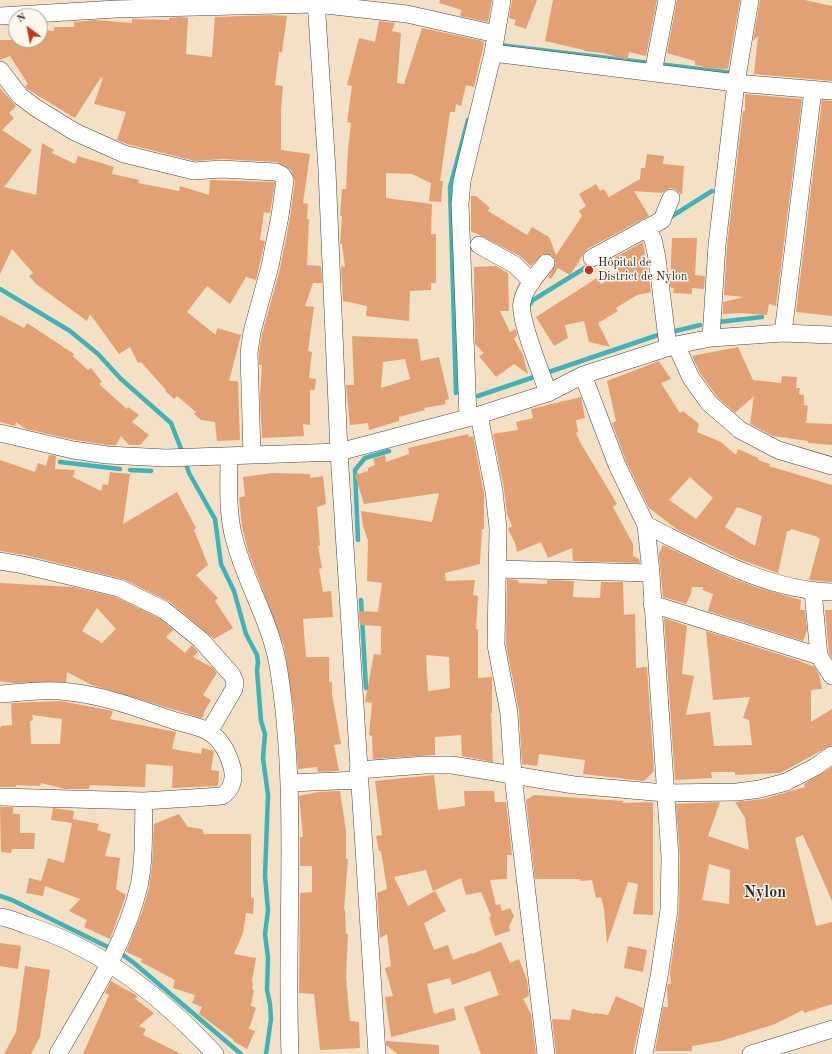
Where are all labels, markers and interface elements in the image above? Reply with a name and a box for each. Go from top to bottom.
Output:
north arrow [8,8,48,48]
text: N [15,11,28,25]
place label: Hôpital de District de Nylon [598,256,687,284]
marker: Hôpital de District de Nylon [583,264,595,276]
district label: Nylon [744,883,786,903]

